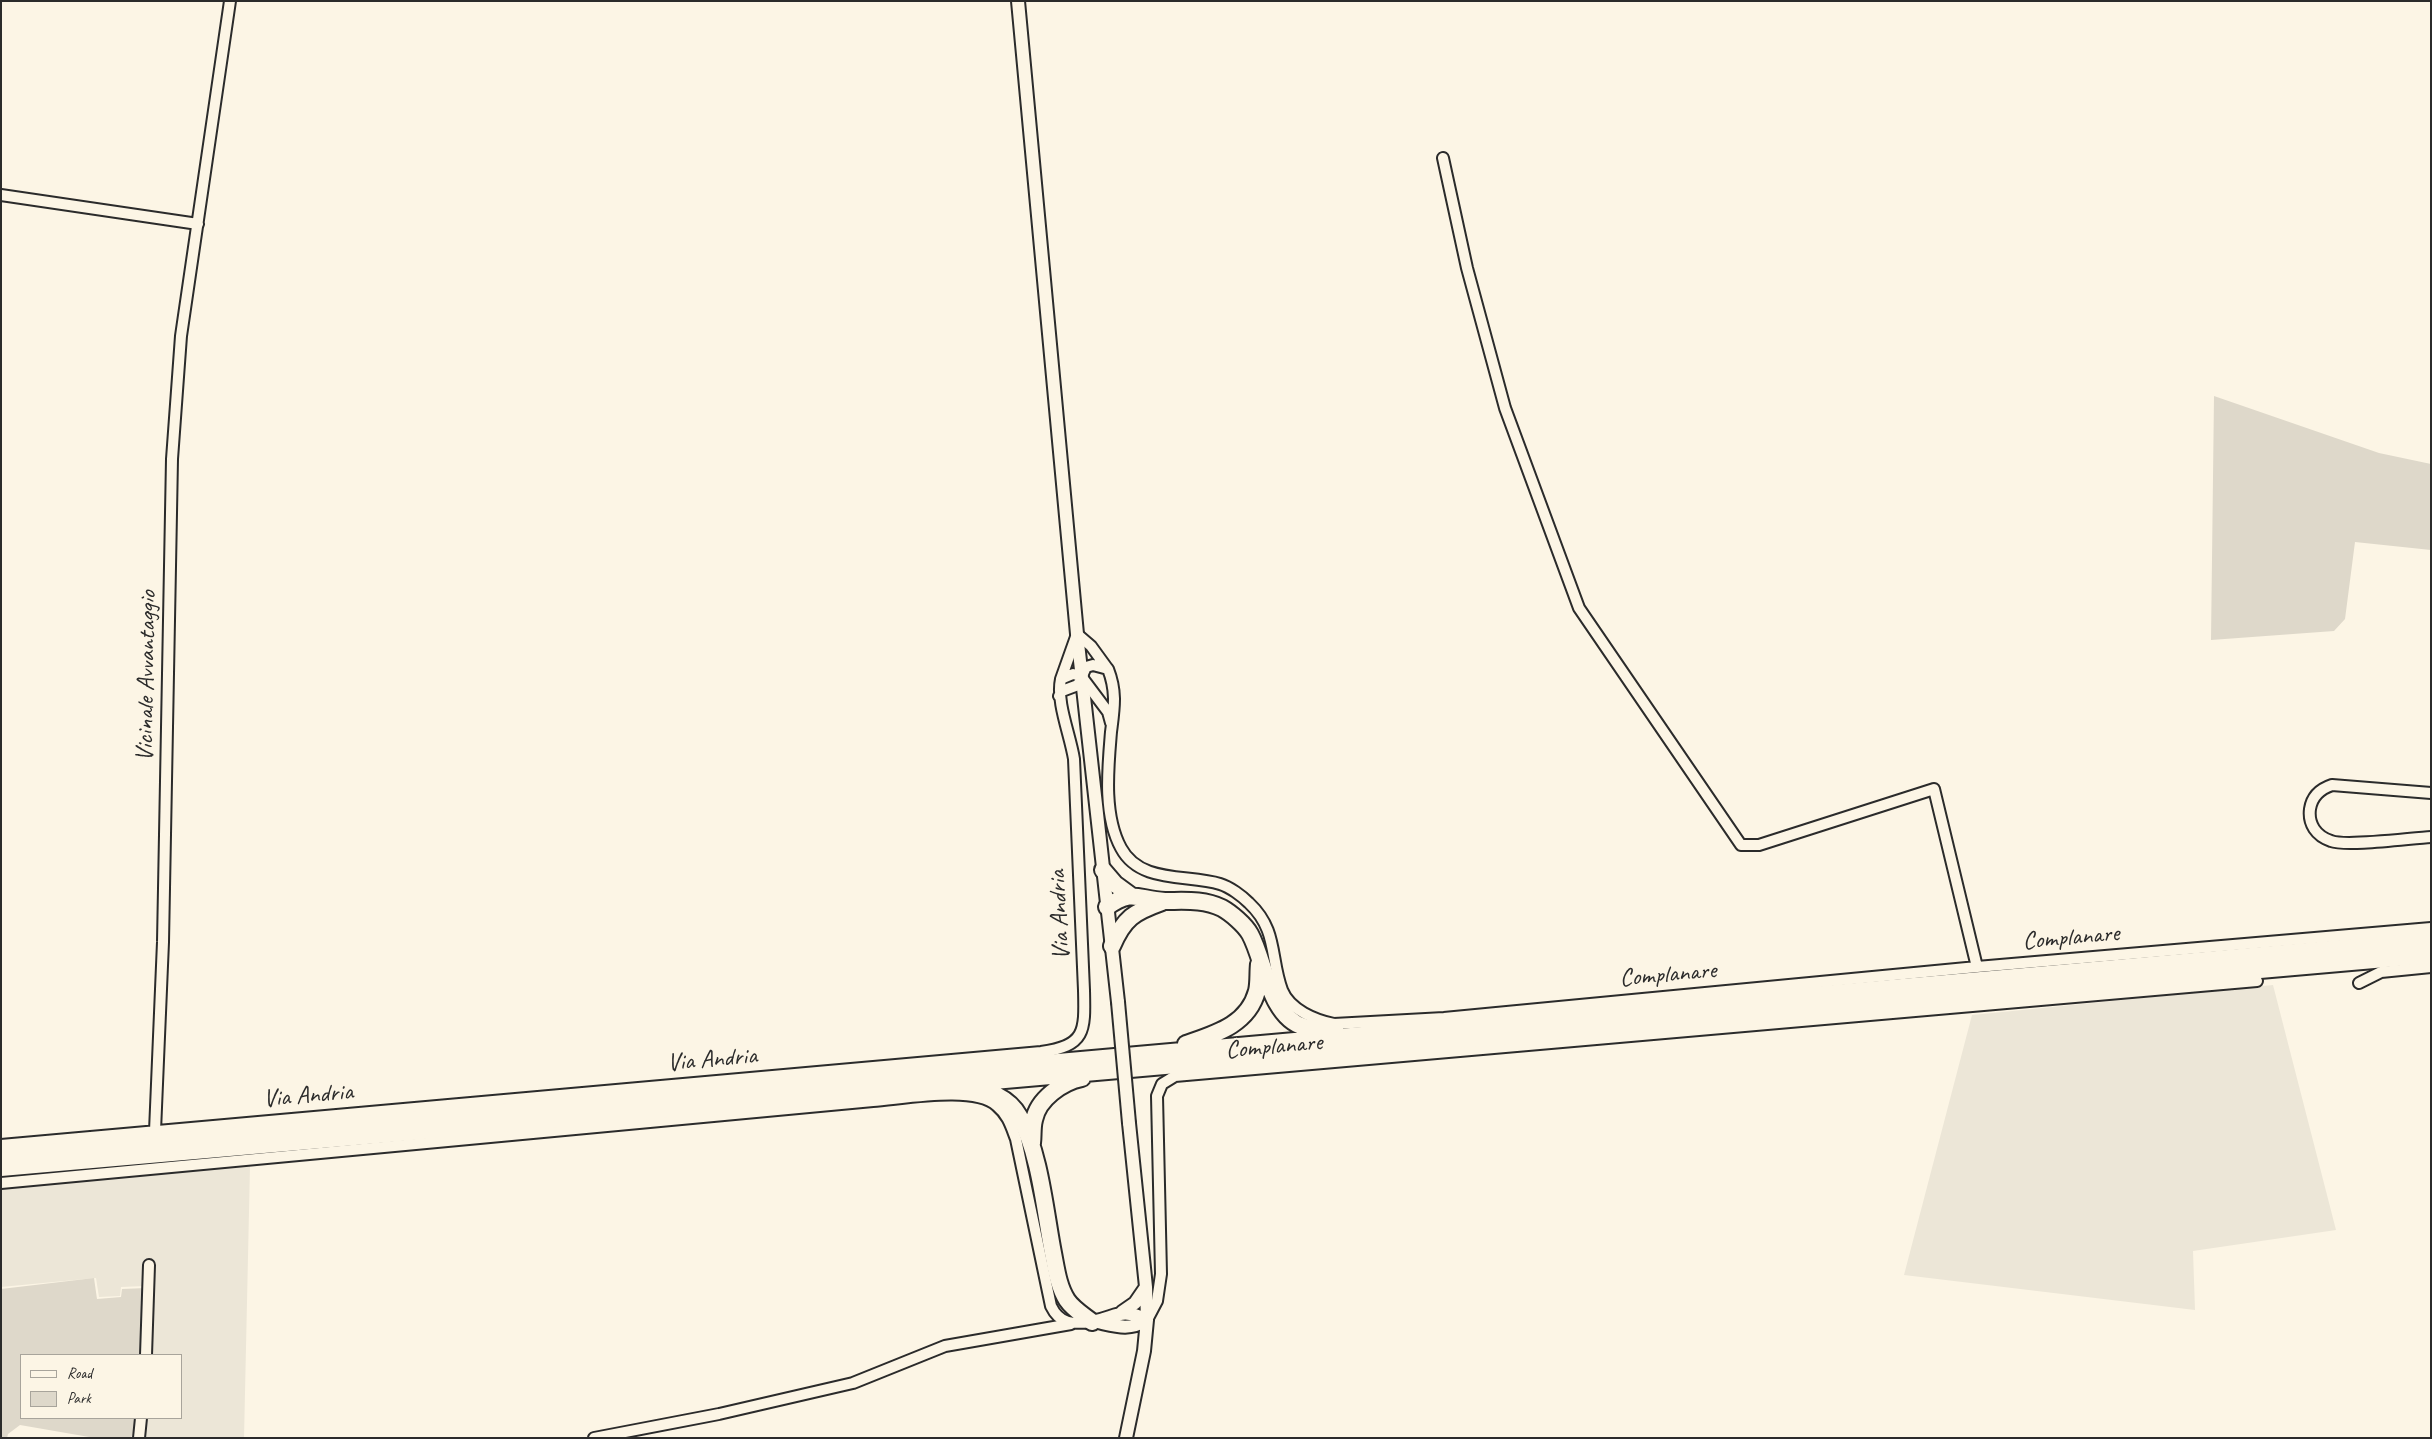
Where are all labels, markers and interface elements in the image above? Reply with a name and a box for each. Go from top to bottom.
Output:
street label: Vicinale Avvantaggio [131,590,163,762]
street label: Via Andria [1043,869,1077,961]
street label: Complanare [2021,919,2121,957]
street label: Complanare [1618,956,1718,994]
street label: Complanare [1224,1028,1324,1066]
street label: Via Andria [666,1041,758,1079]
street label: Via Andria [262,1077,354,1115]
legend [20,1354,182,1419]
text: Road [67,1364,92,1383]
text: Park [67,1389,91,1408]

